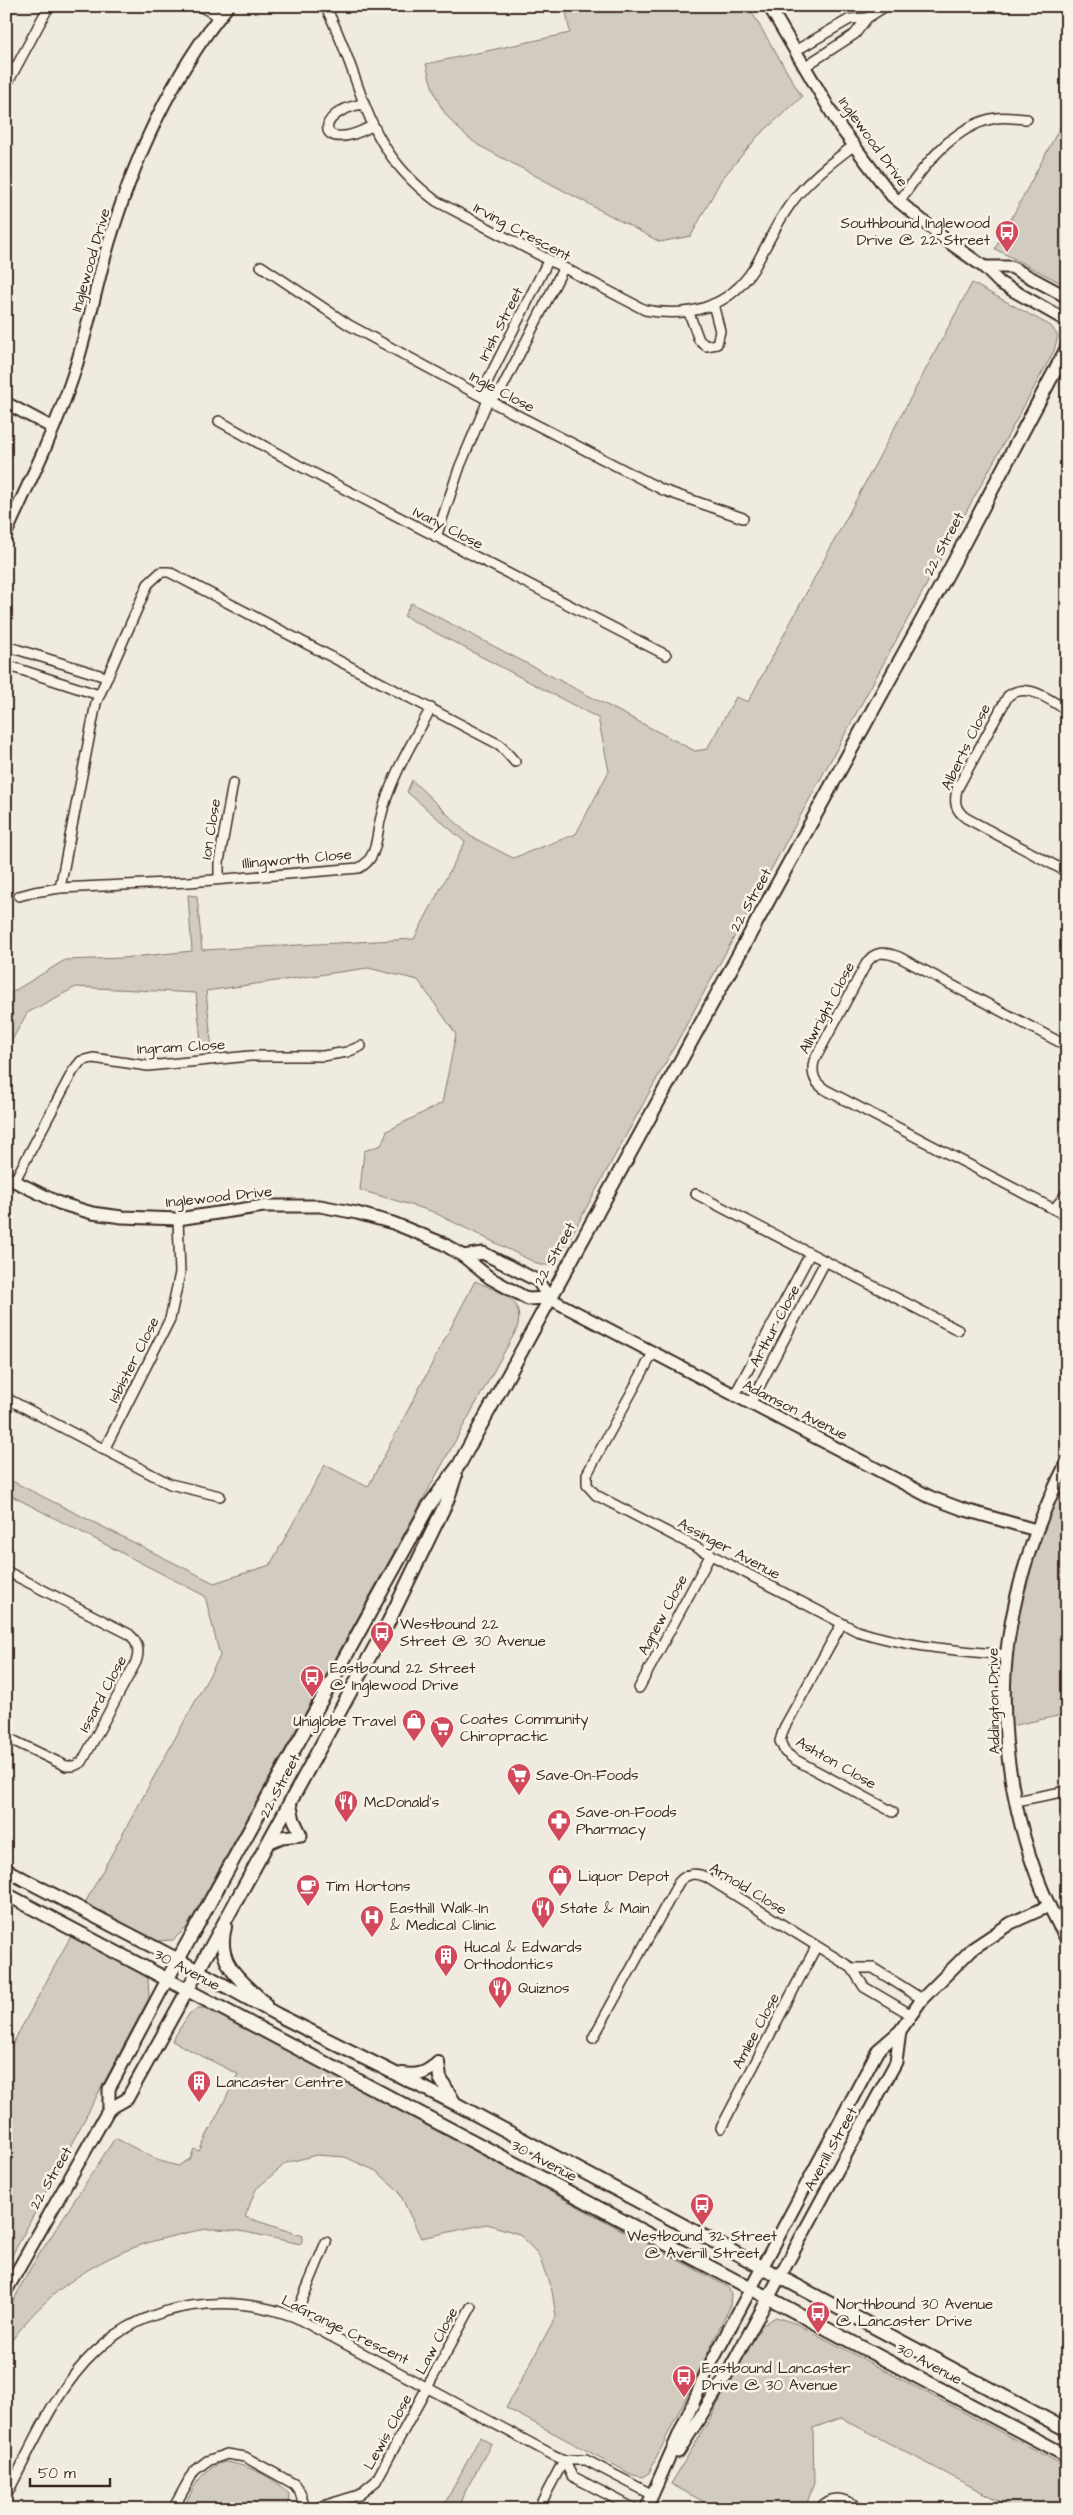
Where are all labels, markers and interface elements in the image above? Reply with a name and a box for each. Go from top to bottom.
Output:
street label: Inglewood Drive [832,93,913,192]
street label: Irving Crescent [469,197,574,267]
street label: Inglewood Drive [66,206,117,315]
place label: Southbound Inglewood Drive @ 22 Street [840,213,990,251]
bus stop icon: Southbound Inglewood Drive @ 22 Street [994,219,1020,253]
street label: Irish Street [473,284,529,364]
street label: Ingle Close [465,366,538,419]
street label: Ivany Close [409,501,487,556]
street label: 22 Street [918,508,970,580]
street label: Alberts Close [936,700,996,794]
street label: Ion Close [196,797,226,861]
street label: Illingworth Close [241,844,353,875]
street label: 22 Street [725,865,777,935]
street label: Allwright Close [794,958,861,1058]
street label: Ingram Close [136,1034,226,1061]
street label: Inglewood Drive [165,1181,273,1214]
street label: 22 Street [529,1219,581,1289]
street label: Arthur Close [745,1281,805,1371]
street label: Isbister Close [103,1314,165,1406]
street label: Adamson Avenue [739,1375,851,1445]
street label: Assinger Avenue [674,1513,784,1586]
street label: Agnew Close [633,1571,694,1659]
place label: Westbound 22 Street @ 30 Avenue [400,1614,546,1652]
bus stop icon: Westbound 22 Street @ 30 Avenue [369,1620,395,1654]
street label: Addington Drive [983,1647,1006,1755]
street label: Issard Close [74,1652,132,1736]
place label: Eastbound 22 Street @ Inglewood Drive [330,1658,475,1697]
bus stop icon: Eastbound 22 Street @ Inglewood Drive [299,1664,325,1698]
shop icon: Uniglobe Travel [401,1708,427,1742]
place label: Coates Community Chiropractic [460,1709,589,1747]
place label: Uniglobe Travel [293,1711,396,1733]
supermarket icon: Coates Community Chiropractic [429,1715,455,1749]
street label: Ashton Close [792,1731,880,1795]
street label: 22 Street [254,1750,306,1822]
supermarket icon: Save-On-Foods [506,1762,532,1796]
place label: Save-On-Foods [536,1765,639,1786]
restaurant icon: McDonald's [333,1789,359,1823]
place label: McDonald's [364,1792,440,1813]
place label: Save-on-Foods Pharmacy [576,1802,677,1841]
pharmacy icon: Save-on-Foods Pharmacy [546,1808,572,1842]
street label: Arnold Close [705,1858,791,1920]
shop icon: Liquor Depot [547,1863,573,1897]
place label: Liquor Depot [578,1866,669,1887]
cafe icon: Tim Hortons [295,1873,321,1907]
place label: Tim Hortons [326,1876,411,1897]
restaurant icon: State & Main [530,1895,556,1929]
place label: Easthill Walk-In & Medical Clinic [390,1898,497,1936]
place label: State & Main [560,1898,650,1919]
hospital icon: Easthill Walk-In & Medical Clinic [359,1904,385,1938]
place label: Hucal & Edwards Orthodontics [464,1937,583,1975]
building icon: Hucal & Edwards Orthodontics [433,1943,459,1977]
street label: 30 Avenue [150,1944,224,1996]
restaurant icon: Quiznos [487,1975,513,2009]
place label: Quiznos [518,1978,570,1999]
street label: Amlee Close [727,1989,785,2073]
building icon: Lancaster Centre [186,2069,212,2103]
place label: Lancaster Centre [216,2072,343,2093]
street label: Averill Street [799,2103,863,2195]
street label: 30 Avenue [507,2135,581,2187]
street label: 22 Street [25,2143,77,2213]
bus stop icon: Westbound 32 Street @ Averill Street [689,2192,715,2226]
place label: Westbound 32 Street @ Averill Street [627,2226,777,2264]
street label: LaGrange Crescent [277,2290,412,2371]
place label: Northbound 30 Avenue @ Lancaster Drive [836,2294,993,2332]
bus stop icon: Northbound 30 Avenue @ Lancaster Drive [805,2300,831,2334]
street label: Law Close [411,2304,463,2378]
street label: 30 Avenue [892,2338,966,2390]
place label: Eastbound Lancaster Drive @ 30 Avenue [702,2358,850,2396]
bus stop icon: Eastbound Lancaster Drive @ 30 Avenue [671,2364,697,2398]
street label: Lewis Close [359,2390,417,2474]
scale bar [30,2455,110,2487]
text: 50 m [38,2463,76,2484]

